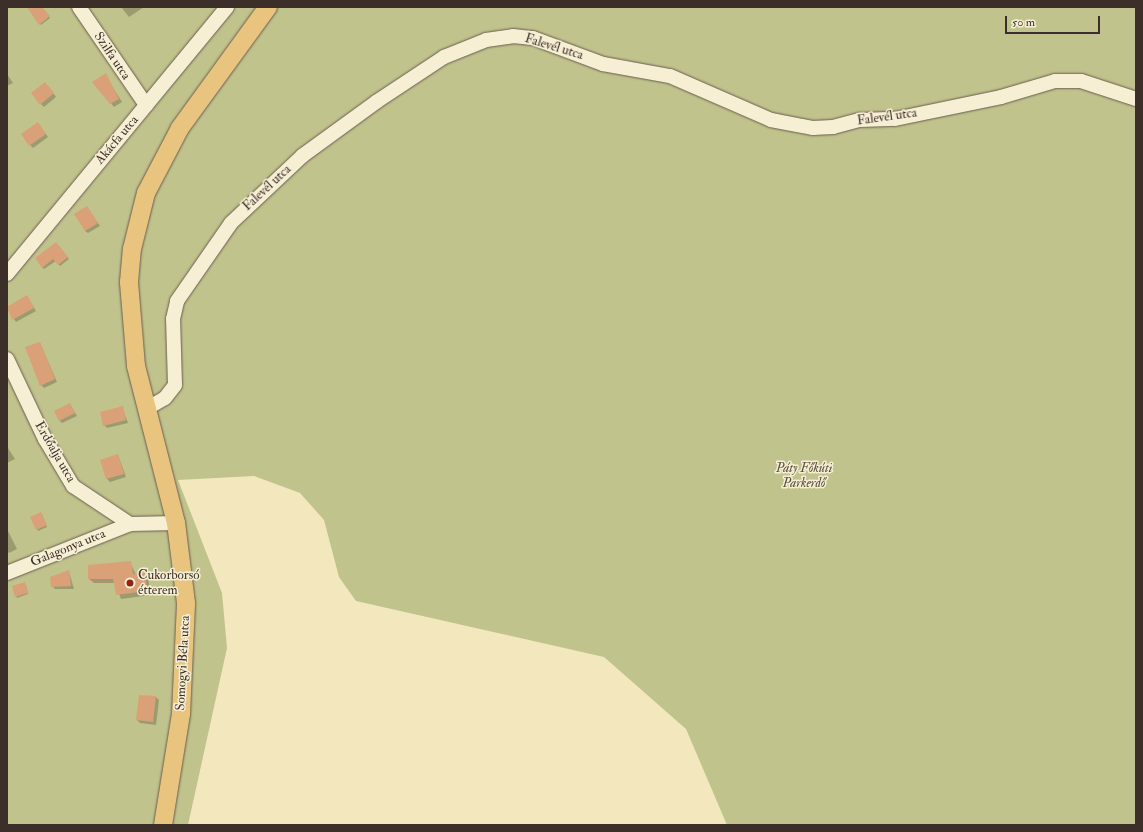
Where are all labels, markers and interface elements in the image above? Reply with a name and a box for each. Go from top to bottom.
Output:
scale bar [1007,8,1102,34]
text: 50 m [1012,15,1035,30]
street label: Szilfa utca [90,29,134,83]
street label: Falevél utca [523,31,585,63]
street label: Falevél utca [856,105,918,129]
street label: Akácfa utca [92,113,142,167]
street label: Falevél utca [240,162,294,214]
street label: Erdőalja utca [31,419,79,485]
park label: Páty Főkúti Parkerdő [776,461,832,492]
street label: Galagonya utca [28,526,108,570]
place label: Cukorborsó étterem [138,568,199,599]
marker: Cukorborsó étterem [125,578,135,588]
street label: Somogyi Béla utca [173,615,193,711]

